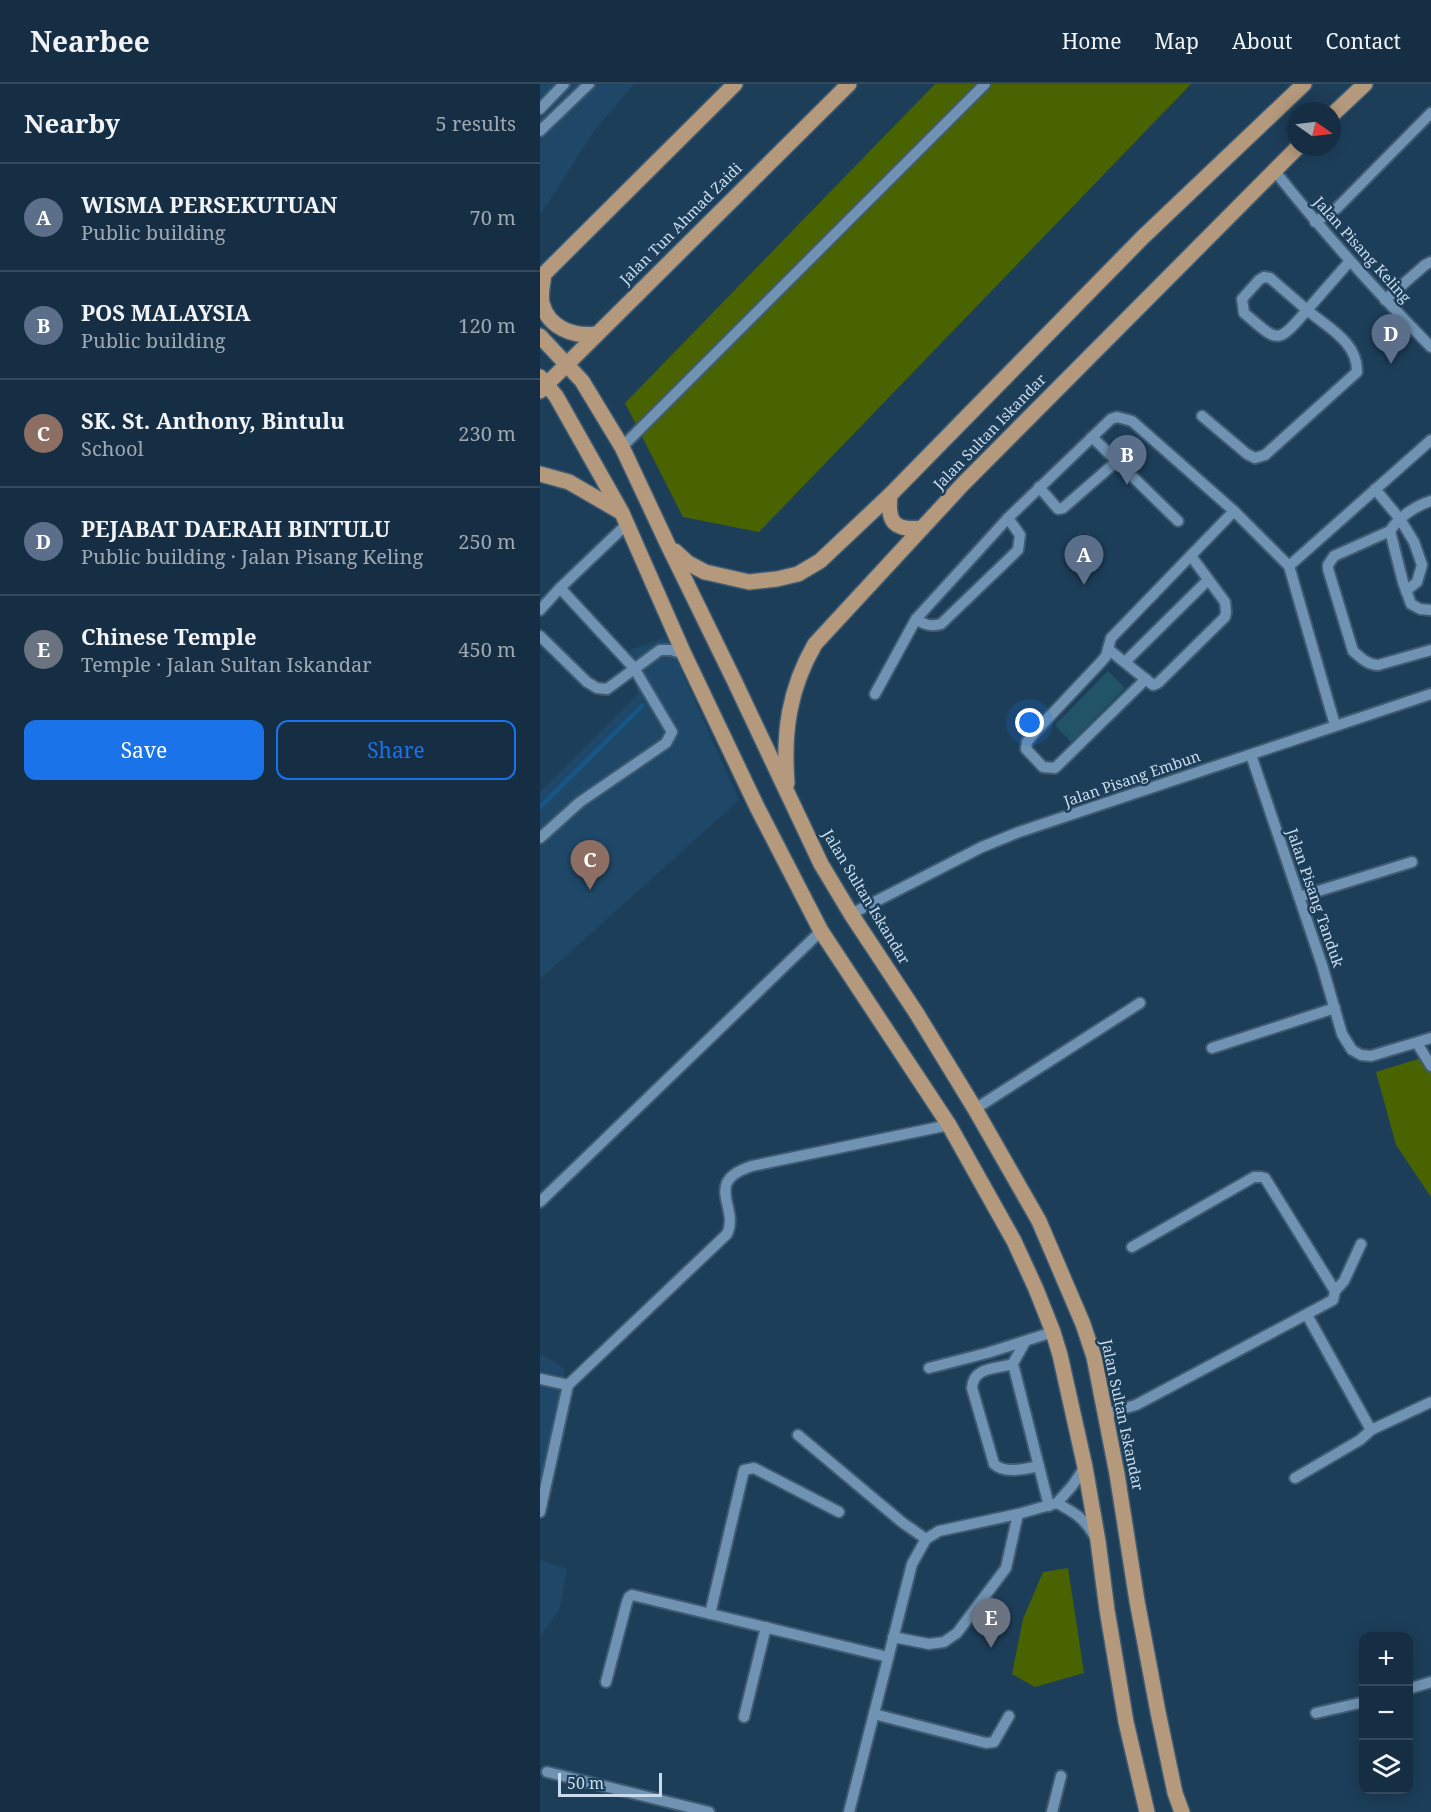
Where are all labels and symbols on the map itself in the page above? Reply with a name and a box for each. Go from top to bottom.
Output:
north arrow [1287,102,1341,156]
street label: Jalan Tun Ahmad Zaidi [614,158,746,289]
street label: Jalan Pisang Keling [1309,191,1416,307]
pin: D [1372,314,1410,364]
street label: Jalan Sultan Iskandar [928,369,1050,494]
pin: B [1108,436,1146,485]
pin: A [1064,536,1104,585]
your location [1015,708,1044,737]
street label: Jalan Pisang Embun [1060,745,1203,811]
street label: Jalan Sultan Iskandar [818,824,915,968]
street label: Jalan Pisang Tanduk [1282,825,1349,970]
pin: C [571,840,610,890]
street label: Jalan Sultan Iskandar [1097,1336,1149,1492]
pin: E [972,1598,1010,1648]
scale bar [558,1770,662,1798]

